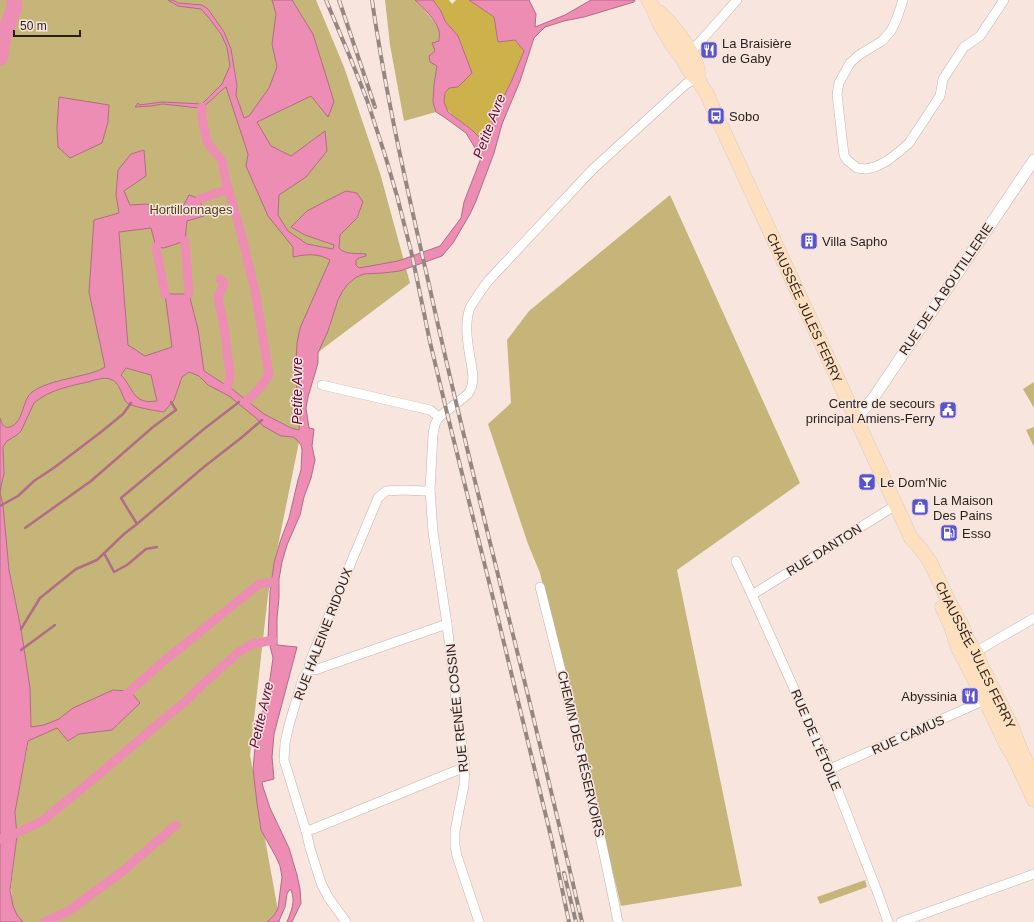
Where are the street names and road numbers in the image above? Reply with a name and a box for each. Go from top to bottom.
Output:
street label: RUE DE LA BOUTILLERIE [896,220,996,358]
street label: CHAUSSÉE JULES FERRY [764,230,846,385]
street label: RUE DANTON [784,521,864,579]
street label: RUE HALEINE RIDOUX [291,565,355,702]
street label: CHAUSSÉE JULES FERRY [933,579,1019,731]
street label: RUE RENÉE COSSIN [443,643,471,773]
street label: CHEMIN DES RÉSERVOIRS [555,669,608,839]
street label: RUE DE L'ÉTOILE [788,687,844,793]
street label: RUE CAMUS [869,712,947,758]

